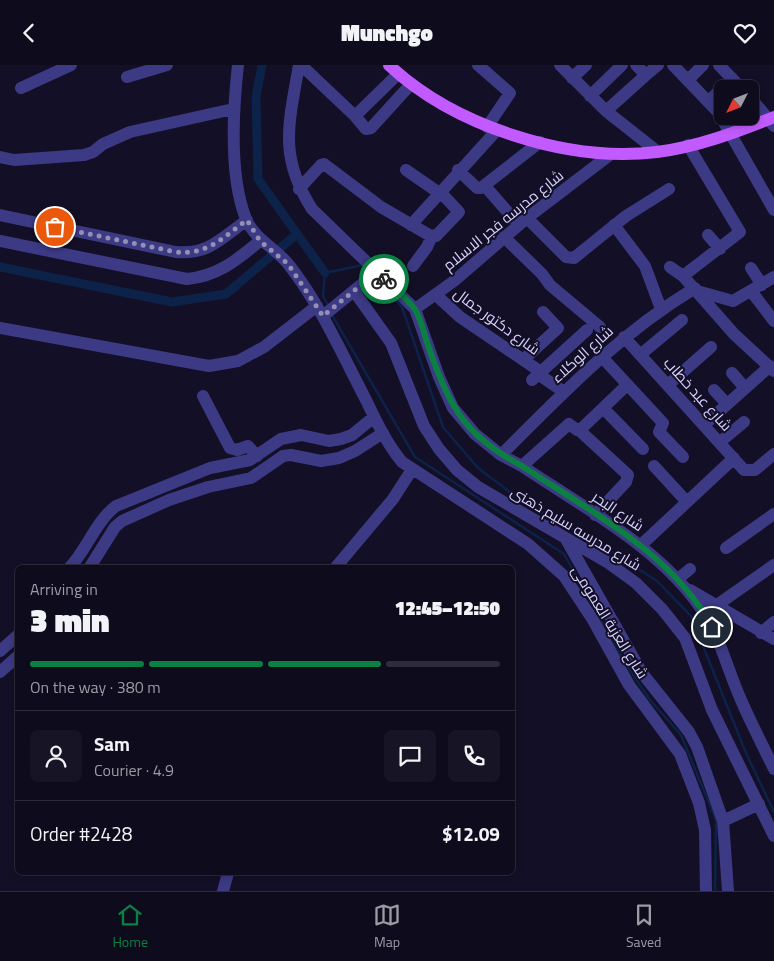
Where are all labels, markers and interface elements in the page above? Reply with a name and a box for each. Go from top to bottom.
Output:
text: Munchgo [341,16,433,50]
icon: back [15,19,43,47]
icon: heart [731,19,759,47]
north arrow [714,80,759,125]
map controls [714,80,759,125]
street label: شارع مدرسه فجر الاسلام [438,164,568,276]
pin [34,206,76,248]
icon: bag [41,213,69,241]
courier [359,254,409,304]
icon: bike [370,265,398,293]
street label: شارع دكتور جمال [449,282,545,360]
street label: شارع الوكلاء [546,320,618,388]
street label: شارع عبد خطاب [658,352,738,436]
street label: شارع مدرسه سليم ذهنى [506,480,646,576]
street label: شارع البحر [586,485,649,537]
street label: شارع العزبة العمومى [566,561,654,683]
text: Arriving in [30,577,98,601]
text: 12:45–12:50 [395,593,500,622]
text: 3 min [30,596,110,644]
pin [691,606,733,648]
icon: home [698,613,726,641]
text: On the way · 380 m [30,675,161,699]
text: Sam [94,729,130,758]
button: person [30,730,82,782]
button: chat [384,730,436,782]
button: phone [448,730,500,782]
text: Courier · 4.9 [94,758,174,782]
text: Order #2428 [30,819,132,848]
text: $12.09 [442,819,500,848]
tab: Home [112,901,148,952]
tab: Map [373,901,401,952]
tab: Saved [626,901,662,952]

